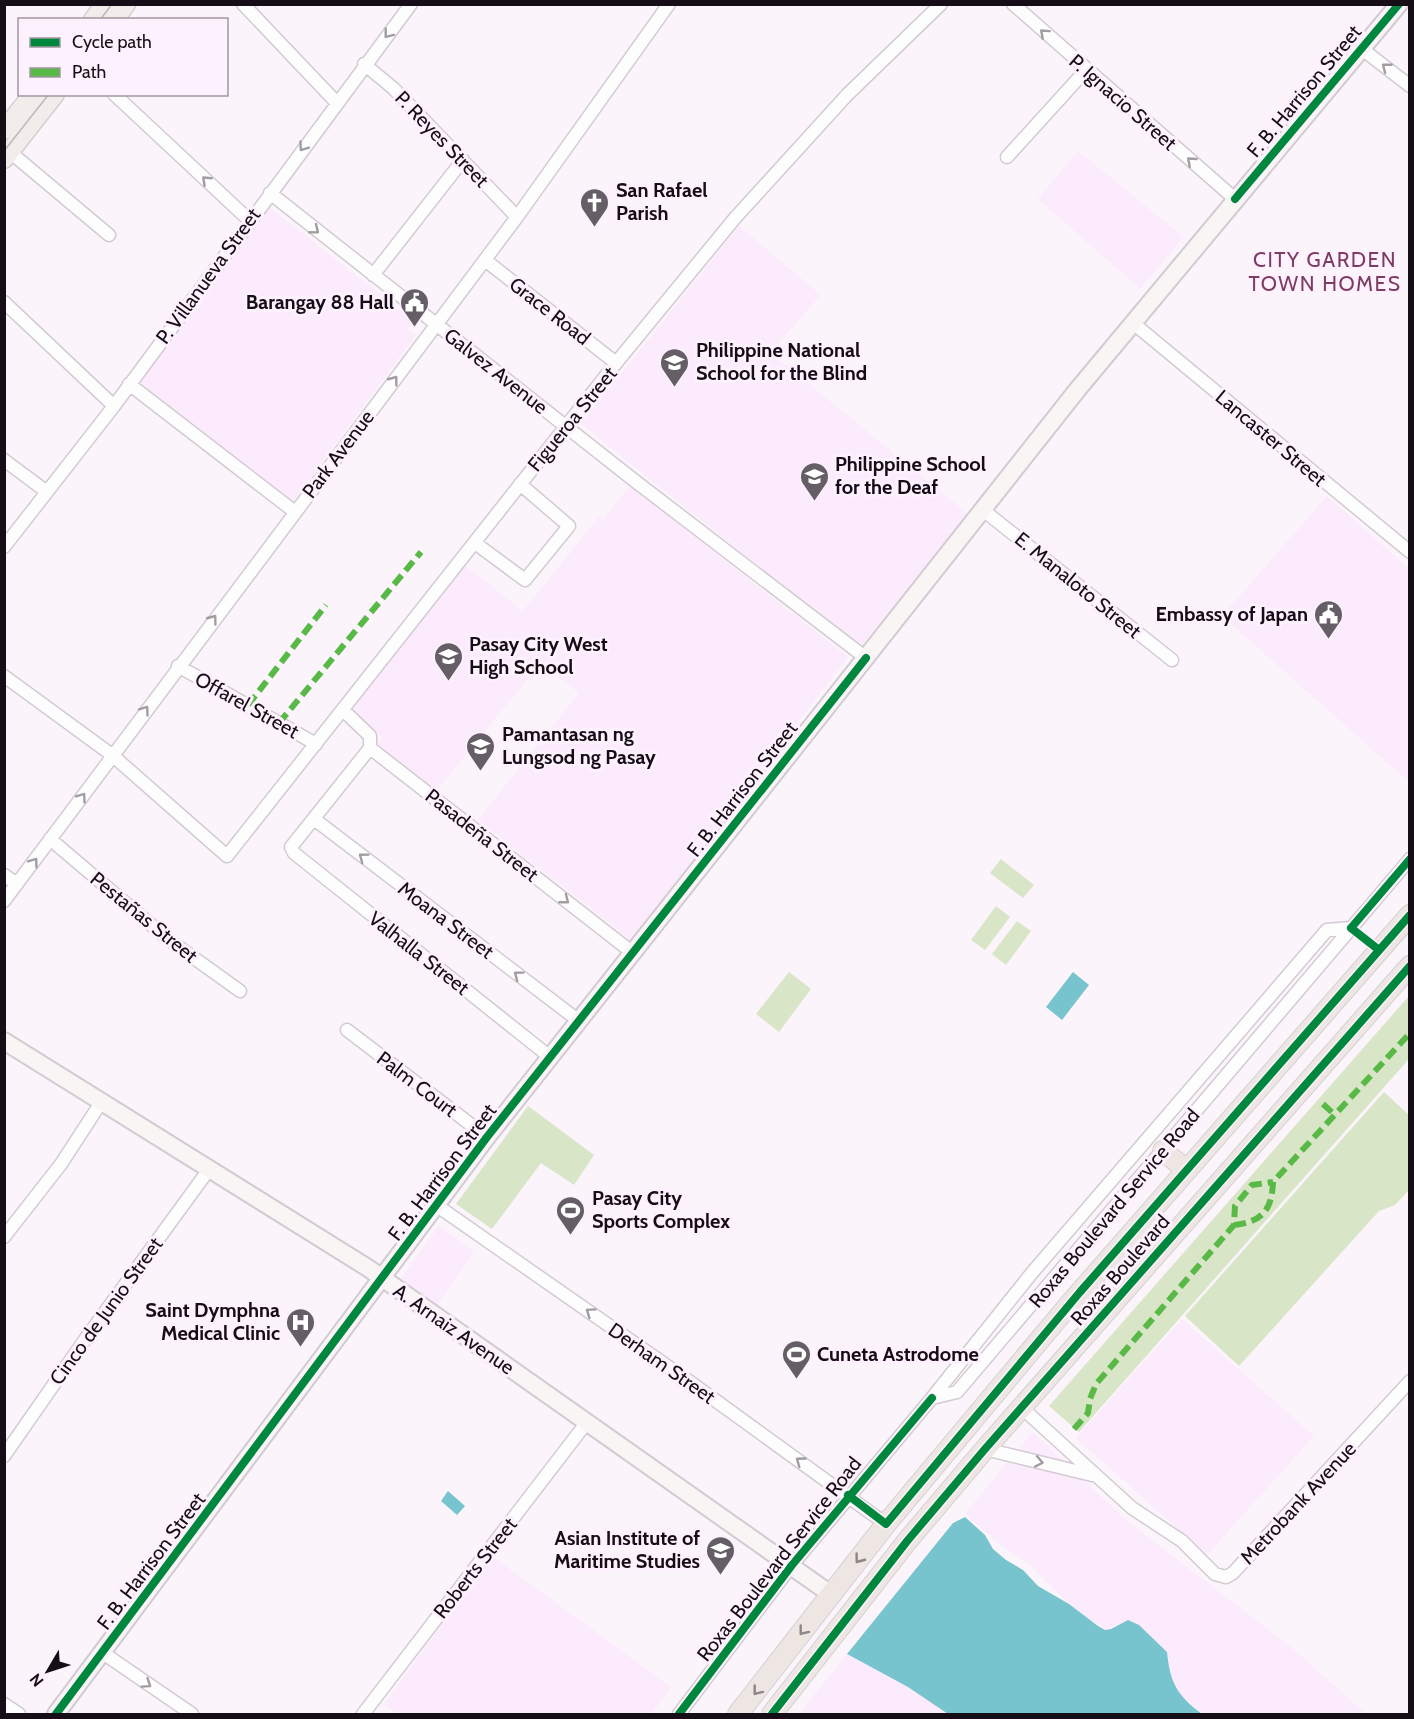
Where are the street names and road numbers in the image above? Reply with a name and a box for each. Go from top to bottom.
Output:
street label: F. B. Harrison Street [1242,20,1366,162]
street label: P. Ignacio Street [1064,49,1182,155]
street label: P. Reyes Street [390,86,494,192]
street label: P. Villanueva Street [151,203,265,349]
street label: Grace Road [505,272,595,350]
street label: Galvez Avenue [439,323,553,419]
street label: Figueroa Street [522,362,622,476]
street label: Lancaster Street [1211,385,1331,491]
street label: Park Avenue [297,405,379,503]
street label: E. Manaloto Street [1010,527,1146,643]
street label: Offarel Street [191,667,303,743]
street label: F. B. Harrison Street [682,716,802,861]
street label: Pasadeña Street [421,783,543,887]
street label: Pestañas Street [86,866,203,968]
street label: Moana Street [394,876,499,964]
street label: Valhalla Street [364,906,474,1000]
street label: Palm Court [372,1046,462,1122]
street label: F. B. Harrison Street [383,1099,501,1245]
street label: Roxas Boulevard Service Road [1024,1104,1204,1312]
street label: Roxas Boulevard [1065,1210,1175,1330]
street label: Cinco de Junio Street [44,1232,168,1389]
street label: A. Arnaiz Avenue [389,1278,519,1380]
street label: Derham Street [604,1317,720,1409]
street label: Metrobank Avenue [1235,1437,1361,1569]
street label: Roxas Boulevard Service Road [692,1452,866,1666]
street label: F. B. Harrison Street [92,1488,210,1634]
street label: Roberts Street [428,1513,522,1623]

